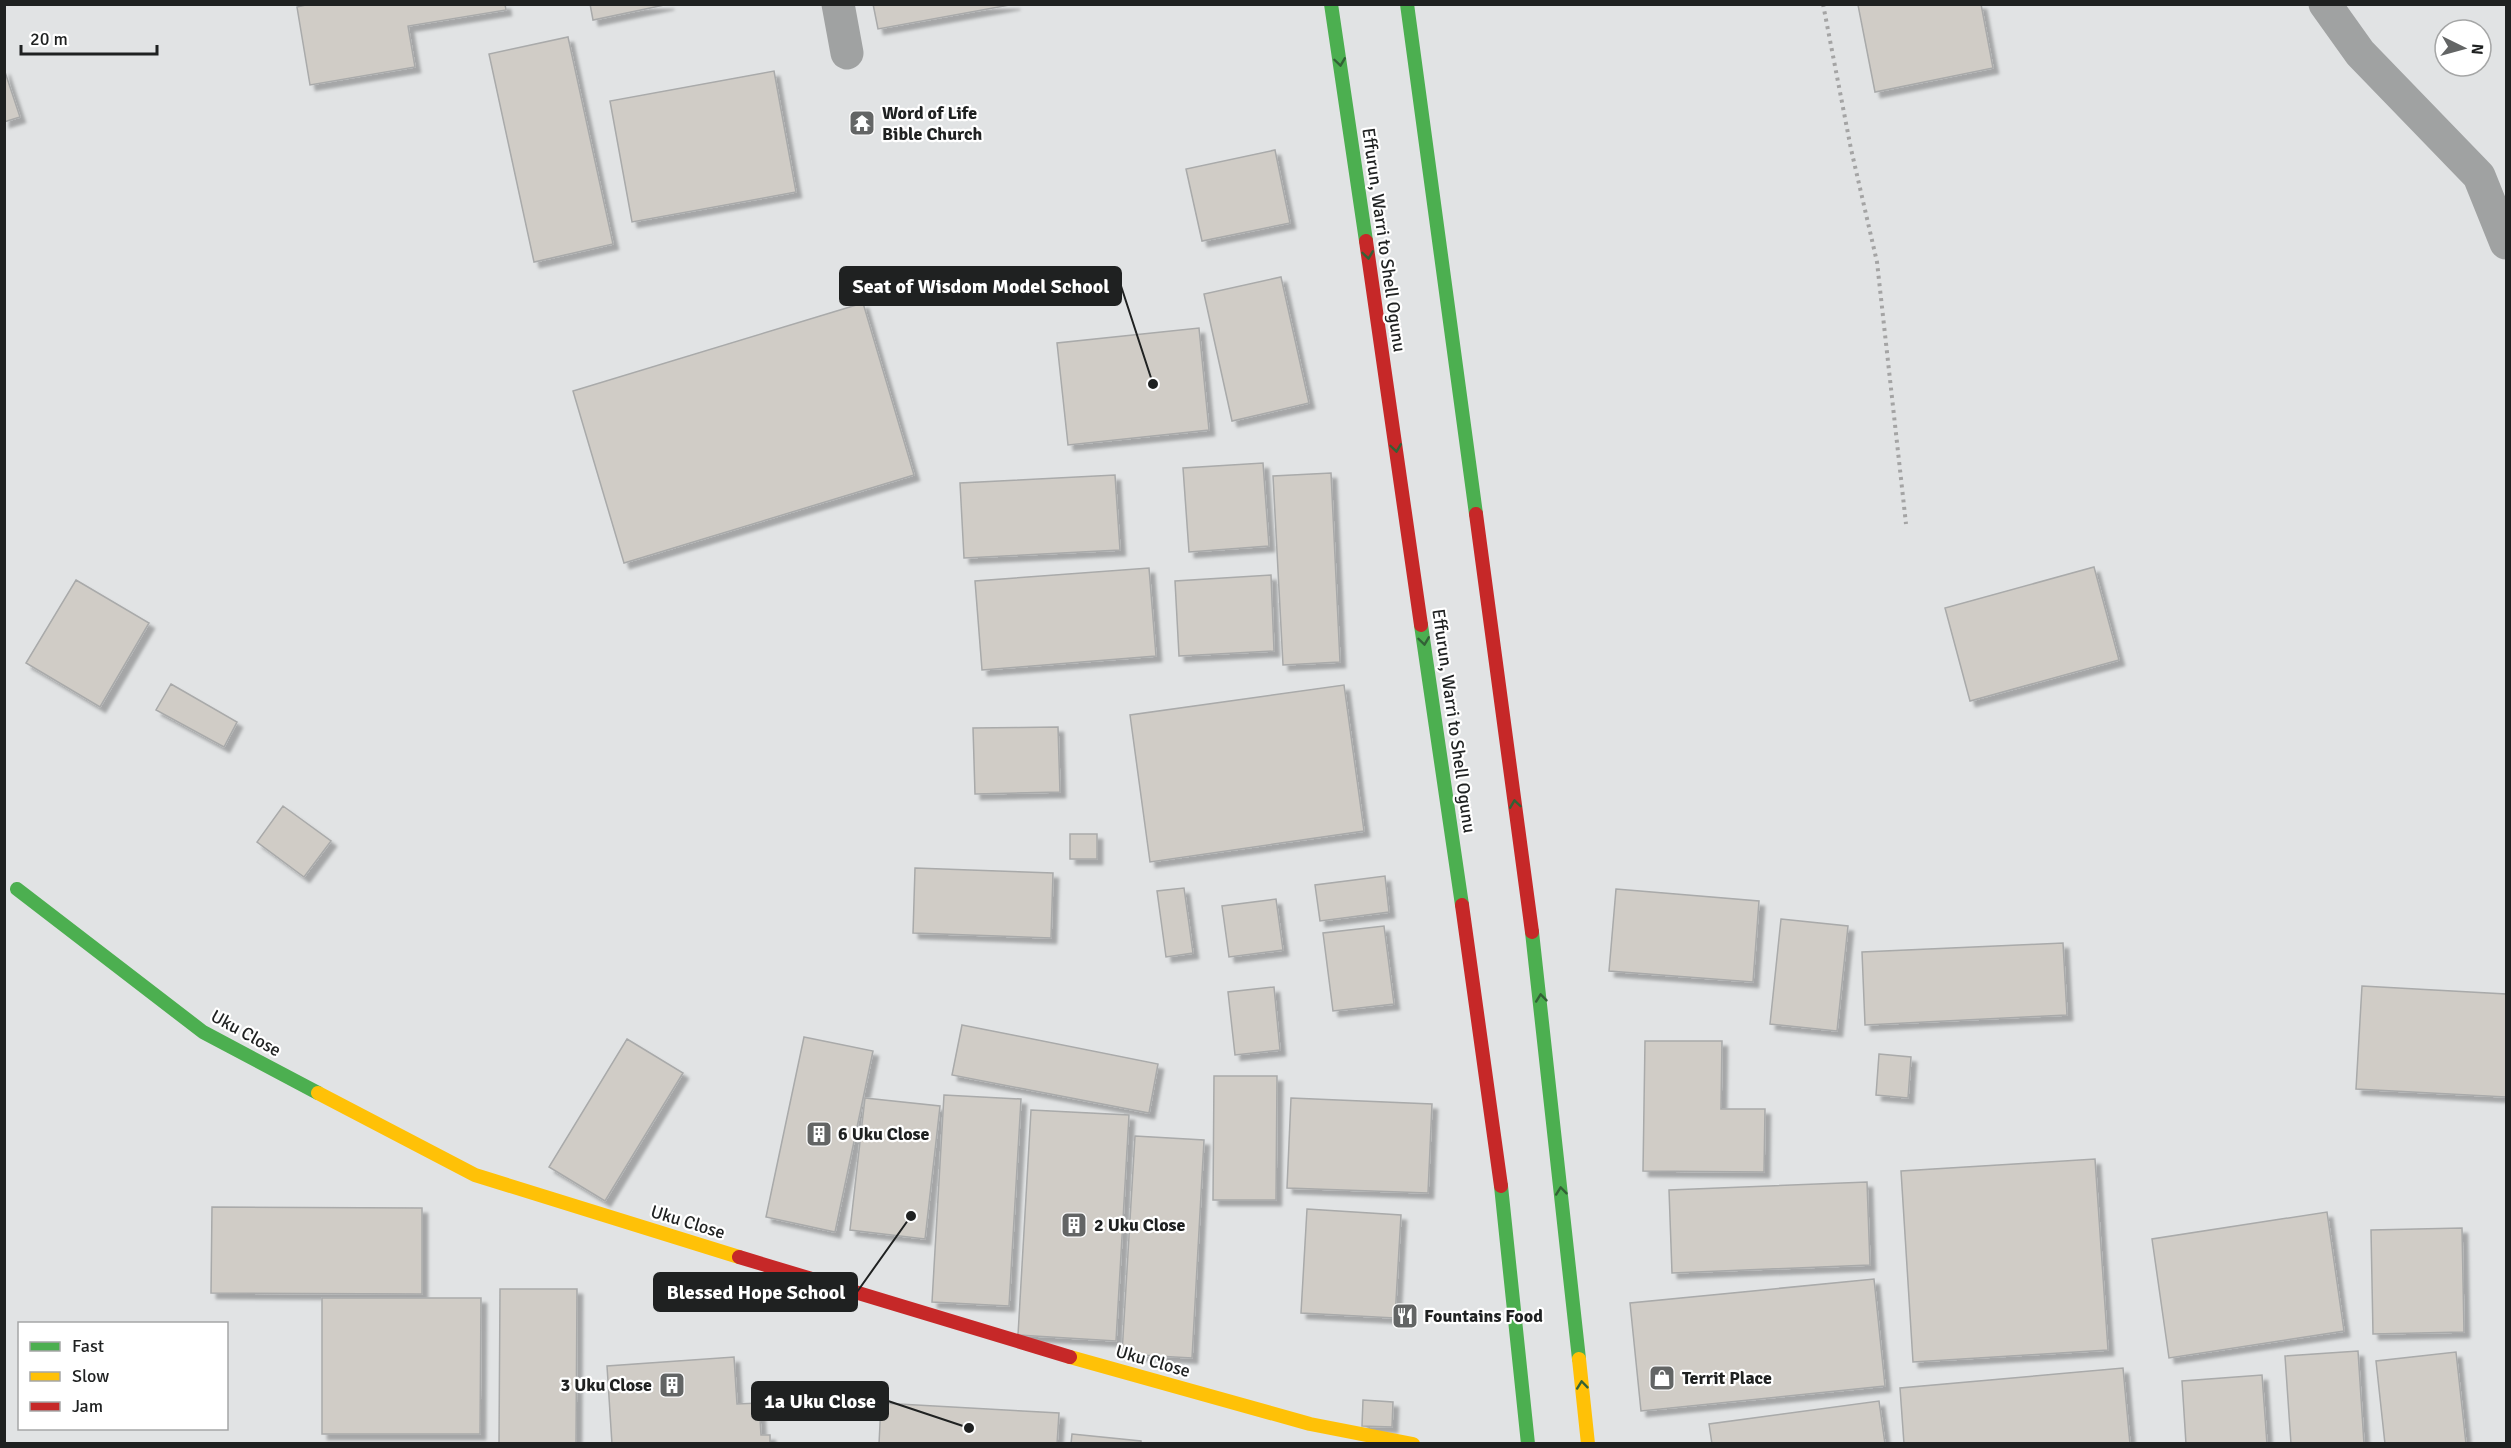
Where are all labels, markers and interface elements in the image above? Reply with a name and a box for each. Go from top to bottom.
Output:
scale bar [21,18,158,56]
north arrow [2433,18,2493,78]
text: 20 m [30,28,68,50]
text: N [2466,43,2487,56]
one-way arrow [1333,58,1345,67]
place label: Word of Life Bible Church [882,102,982,145]
temple icon: Word of Life Bible Church [847,108,877,138]
street label: Effurun, Warri to Shell Ogunu [1357,126,1411,354]
one-way arrow [1361,251,1373,260]
callout: Seat of Wisdom Model School [840,267,1121,305]
text: Seat of Wisdom Model School [853,274,1109,299]
one-way arrow [1389,444,1401,453]
street label: Effurun, Warri to Shell Ogunu [1427,607,1481,835]
one-way arrow [1417,637,1429,646]
one-way arrow [1509,800,1522,809]
one-way arrow [1535,993,1548,1002]
street label: Uku Close [207,1005,285,1061]
building icon: 6 Uku Close [804,1119,834,1149]
place label: 6 Uku Close [838,1123,930,1145]
one-way arrow [1556,1187,1568,1196]
street label: Uku Close [648,1200,728,1244]
building icon: 2 Uku Close [1059,1210,1089,1240]
place label: 2 Uku Close [1094,1214,1186,1236]
callout: Blessed Hope School [654,1273,857,1311]
text: Blessed Hope School [667,1280,846,1305]
restaurant icon: Fountains Food [1390,1301,1420,1331]
place label: Fountains Food [1424,1305,1543,1327]
legend [18,1322,228,1430]
text: Fast [72,1335,104,1357]
street label: Uku Close [1113,1340,1193,1382]
shop icon: Territ Place [1647,1363,1677,1393]
text: Slow [72,1365,109,1387]
place label: Territ Place [1682,1367,1772,1389]
building icon: 3 Uku Close [657,1370,687,1400]
place label: 3 Uku Close [560,1374,652,1396]
one-way arrow [1576,1381,1589,1390]
callout: 1a Uku Close [752,1382,888,1420]
text: 1a Uku Close [764,1389,876,1414]
text: Jam [72,1395,103,1417]

